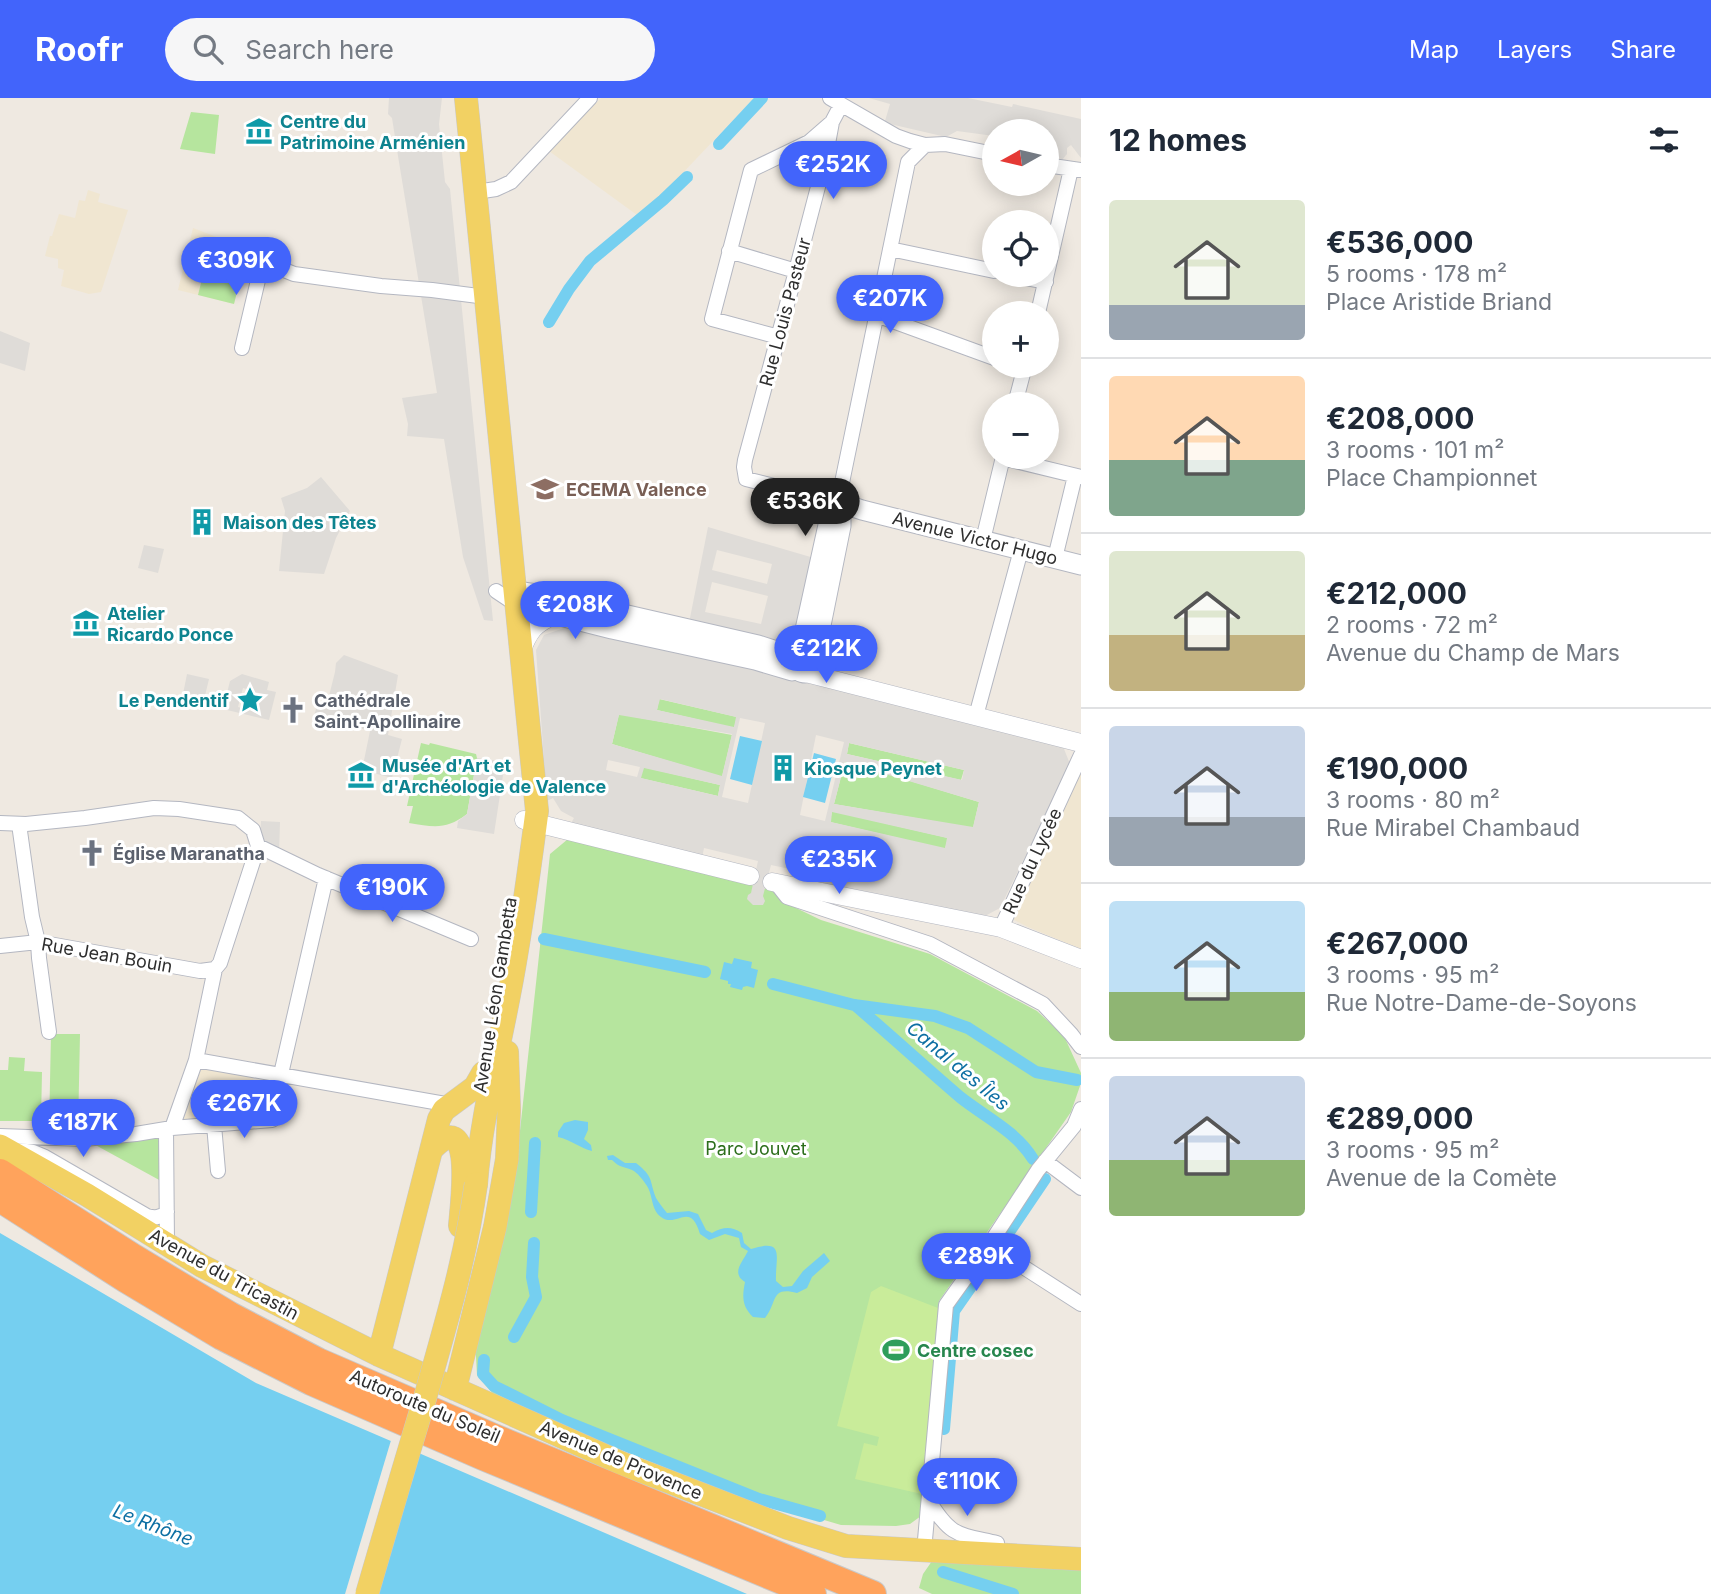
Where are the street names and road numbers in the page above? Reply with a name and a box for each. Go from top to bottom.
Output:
street label: Rue Louis Pasteur [755,235,815,389]
street label: Avenue Victor Hugo [890,507,1060,569]
street label: Rue du Lycée [998,805,1066,917]
street label: Avenue Léon Gambetta [469,896,521,1094]
street label: Rue Jean Bouin [40,933,174,977]
street label: Avenue du Tricastin [145,1224,303,1324]
street label: Autoroute du Soleil [347,1365,503,1447]
street label: Avenue de Provence [536,1416,706,1504]

